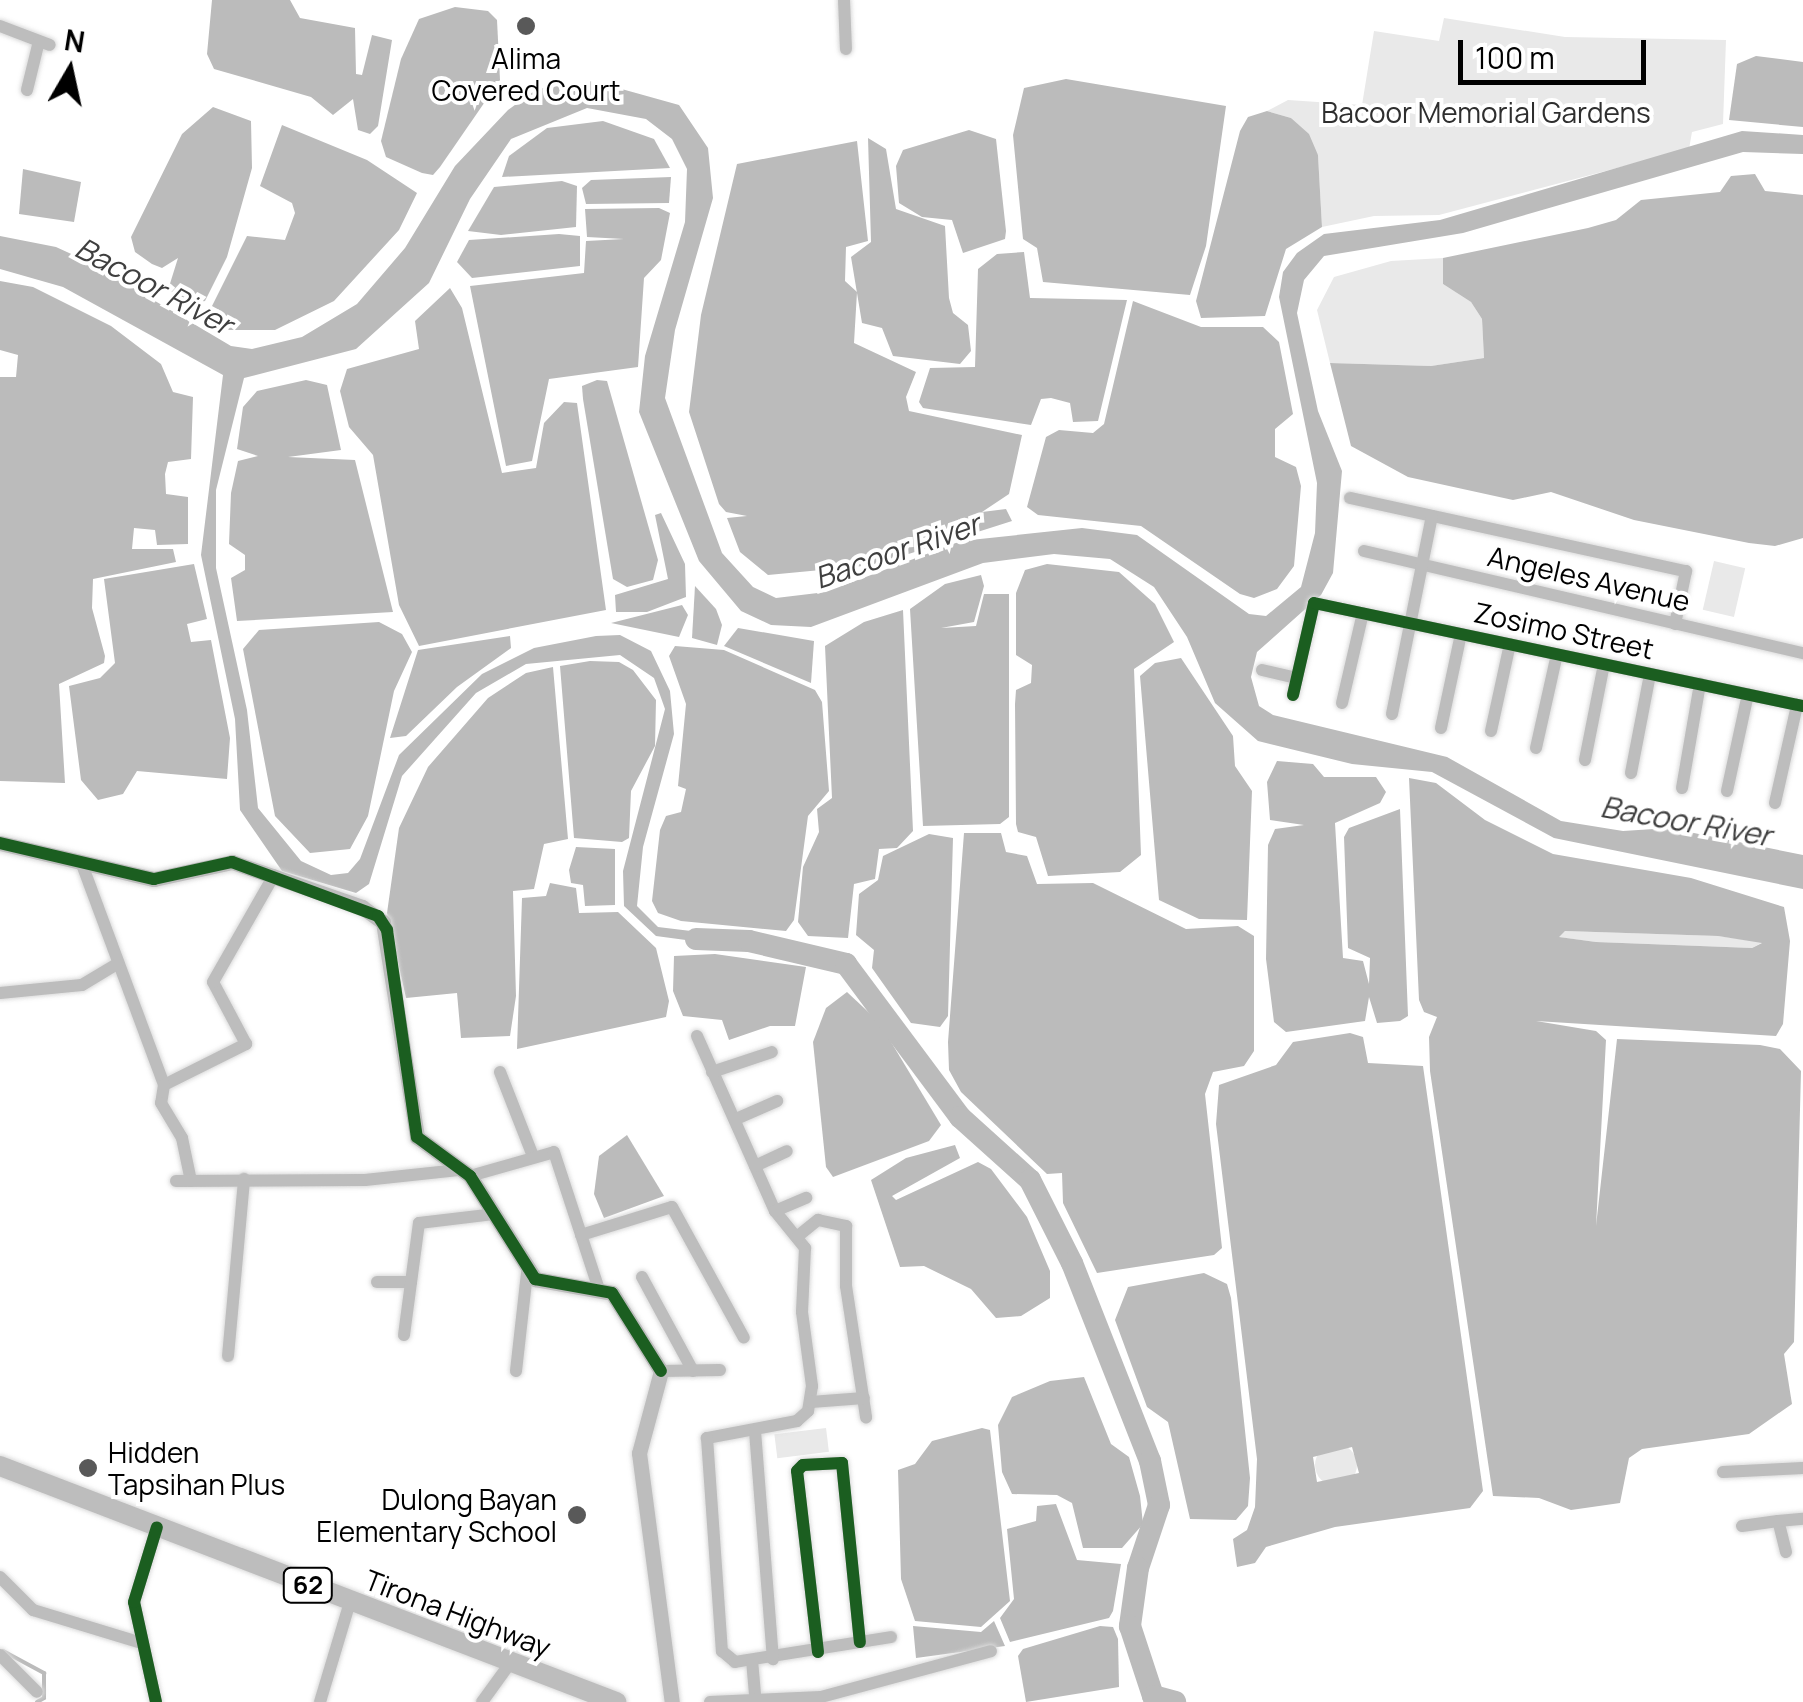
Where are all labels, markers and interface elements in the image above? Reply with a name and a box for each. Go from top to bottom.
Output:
marker: Alima Covered Court [515,15,537,37]
north arrow [20,20,120,120]
text: N [62,20,88,61]
scale bar [1463,20,1650,82]
text: 100 m [1475,37,1555,78]
place label: Alima Covered Court [432,41,620,107]
park label: Bacoor Memorial Gardens [1321,95,1651,129]
water label: Bacoor River [69,230,239,342]
water label: Bacoor River [810,506,984,596]
street label: Angeles Avenue [1485,538,1693,618]
street label: Zosimo Street [1471,595,1657,665]
water label: Bacoor River [1598,788,1774,854]
place label: Hidden Tapsihan Plus [108,1435,285,1501]
marker: Hidden Tapsihan Plus [77,1457,99,1479]
place label: Dulong Bayan Elementary School [316,1482,557,1548]
marker: Dulong Bayan Elementary School [566,1504,588,1526]
street label: Tirona Highway [360,1562,556,1664]
road number: 62 [280,1565,336,1605]

